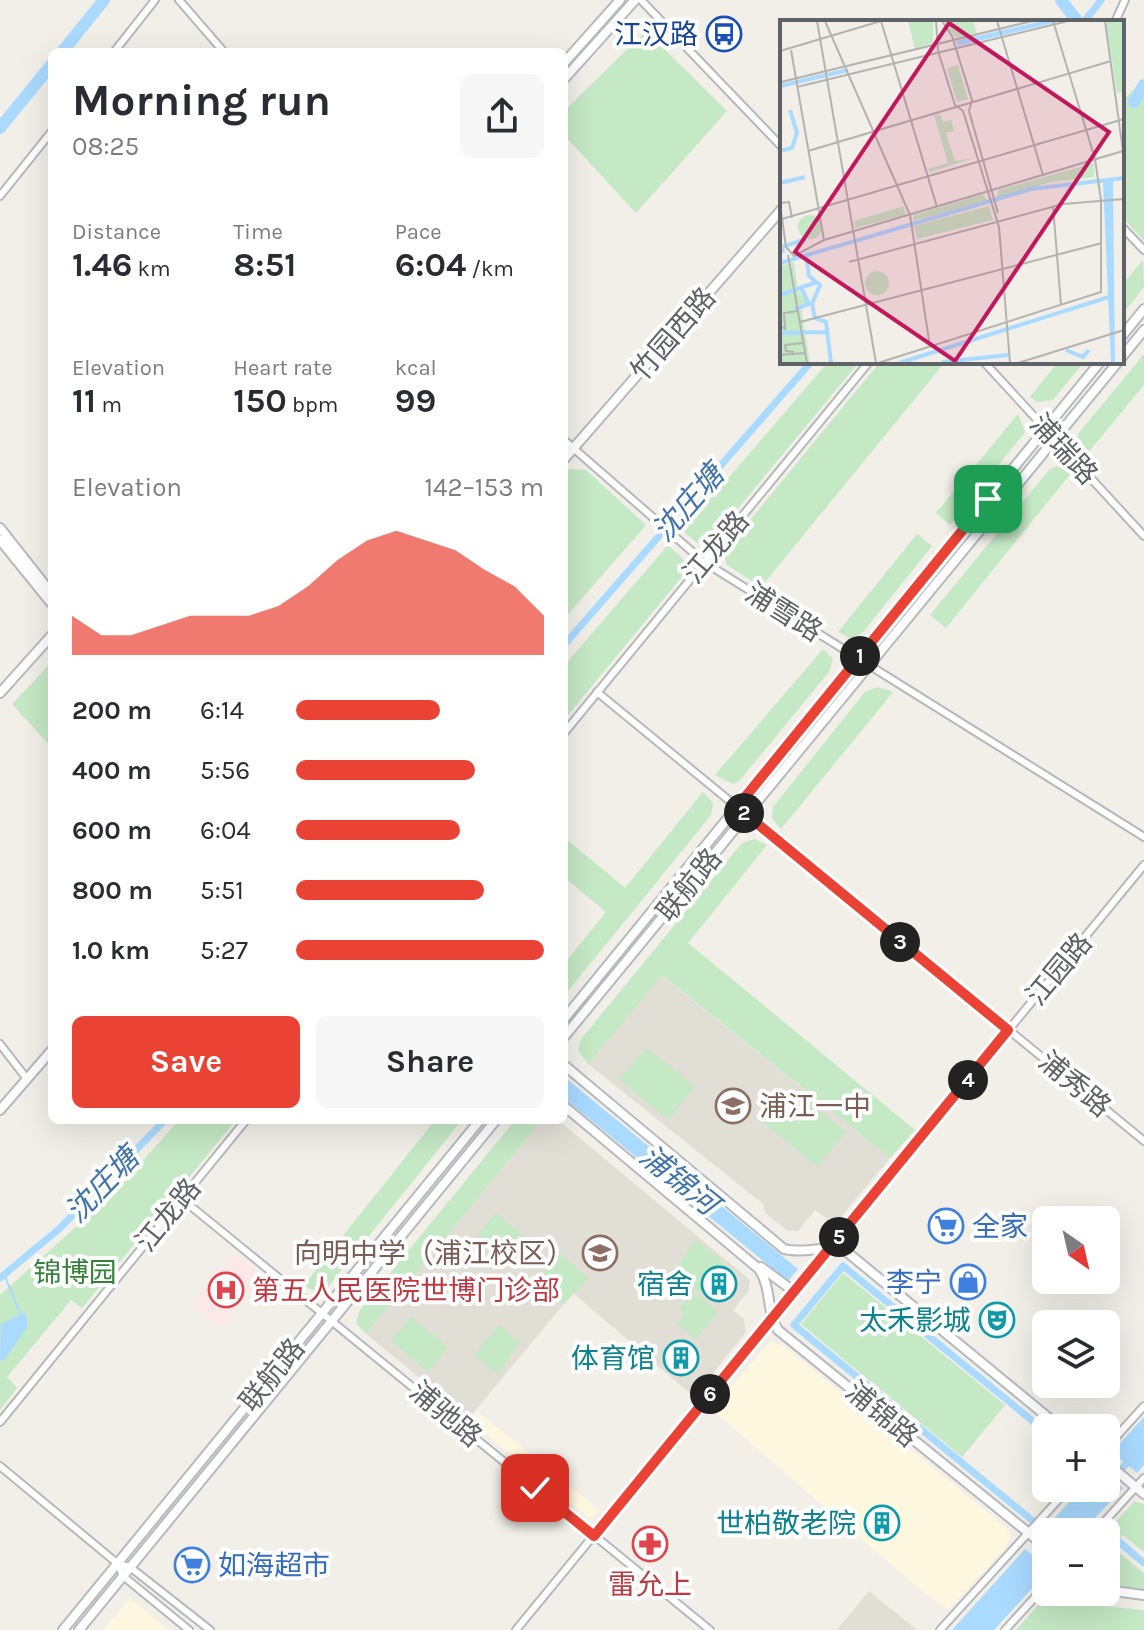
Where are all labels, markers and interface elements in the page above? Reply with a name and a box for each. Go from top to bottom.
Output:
bus stop icon: 江汉路 [705,15,743,53]
place label: 江汉路 [614,18,698,51]
inset map [780,20,1124,364]
button: share [460,74,544,158]
text: Morning run [72,75,331,126]
text: 08:25 [72,131,139,162]
text: Distance [72,219,161,245]
text: Time [233,219,283,245]
text: Pace [395,219,442,245]
text: 1.46 [72,245,132,285]
text: 8:51 [233,245,296,285]
text: 6:04 [395,245,466,285]
text: km [132,256,171,282]
text: /km [466,256,514,282]
street label: 竹园西路 [624,281,722,387]
text: Elevation [72,355,165,381]
text: Heart rate [233,355,333,381]
text: kcal [395,355,437,381]
text: 11 [72,381,96,421]
text: 150 [233,381,287,421]
text: 99 [395,381,436,421]
text: m [96,392,122,418]
text: bpm [287,392,338,418]
street label: 浦瑞路 [1023,407,1105,491]
water label: 沈庄塘 [645,453,734,549]
pin [954,465,1022,533]
text: Elevation [72,472,182,503]
text: 142–153 m [424,472,544,503]
icon: arrive [966,477,1010,521]
street label: 江龙路 [676,504,756,590]
street label: 浦雪路 [740,576,828,648]
pin: 1 [840,636,880,676]
text: 1 [856,643,864,669]
text: 200 m [72,695,152,726]
text: 6:14 [200,695,244,726]
text: 400 m [72,755,152,786]
text: 5:56 [200,755,250,786]
pin: 2 [724,793,764,833]
text: 2 [737,800,751,826]
text: 600 m [72,815,152,846]
text: 6:04 [200,815,251,846]
street label: 联航路 [650,842,728,928]
text: 800 m [72,875,153,906]
text: 5:51 [200,875,244,906]
pin: 3 [880,922,920,962]
street label: 江园路 [1019,926,1099,1012]
text: 3 [893,929,907,955]
text: 1.0 km [72,935,150,966]
text: 5:27 [200,935,248,966]
button: Save [72,1016,300,1108]
button: Share [316,1016,544,1108]
street label: 浦秀路 [1032,1044,1118,1124]
pin: 4 [948,1060,988,1100]
text: 4 [961,1067,975,1093]
school or university icon: 浦江一中 [714,1087,752,1125]
place label: 浦江一中 [759,1090,871,1123]
water label: 沈庄塘 [58,1137,150,1230]
water label: 浦锦河 [633,1138,729,1225]
street label: 江龙路 [129,1172,207,1258]
north arrow [1032,1206,1120,1294]
map controls [1032,1206,1120,1606]
supermarket icon: 全家 [927,1207,965,1245]
place label: 全家 [972,1210,1028,1243]
pin: 5 [819,1217,859,1257]
text: 5 [833,1224,845,1250]
school or university icon: 向明中学（浦江校区） [581,1234,619,1272]
place label: 向明中学（浦江校区） [294,1237,574,1270]
park label: 锦博园 [33,1256,117,1289]
shop icon: 李宁 [949,1263,987,1301]
building icon: 宿舍 [700,1265,738,1303]
place label: 李宁 [886,1266,942,1299]
place label: 宿舍 [637,1268,693,1301]
hospital icon: 第五人民医院世博门诊部 [207,1271,245,1309]
place label: 第五人民医院世博门诊部 [252,1274,560,1307]
theatre icon: 太禾影城 [978,1301,1016,1339]
place label: 太禾影城 [859,1304,971,1337]
button: layers [1032,1310,1120,1398]
street label: 联航路 [233,1332,311,1418]
building icon: 体育馆 [662,1339,700,1377]
place label: 体育馆 [571,1342,655,1375]
street label: 浦驰路 [403,1374,489,1454]
pin: 6 [690,1374,730,1414]
street label: 浦锦路 [839,1374,925,1454]
text: 6 [703,1381,717,1407]
button: + [1032,1414,1120,1502]
pin [501,1454,569,1522]
icon: check [513,1466,557,1510]
building icon: 世柏敬老院 [863,1504,901,1542]
place label: 世柏敬老院 [716,1507,856,1540]
button: − [1032,1518,1120,1606]
pharmacy icon: 雷允上 [631,1525,669,1563]
supermarket icon: 如海超市 [173,1546,211,1584]
place label: 如海超市 [218,1549,330,1582]
place label: 雷允上 [608,1568,692,1601]

